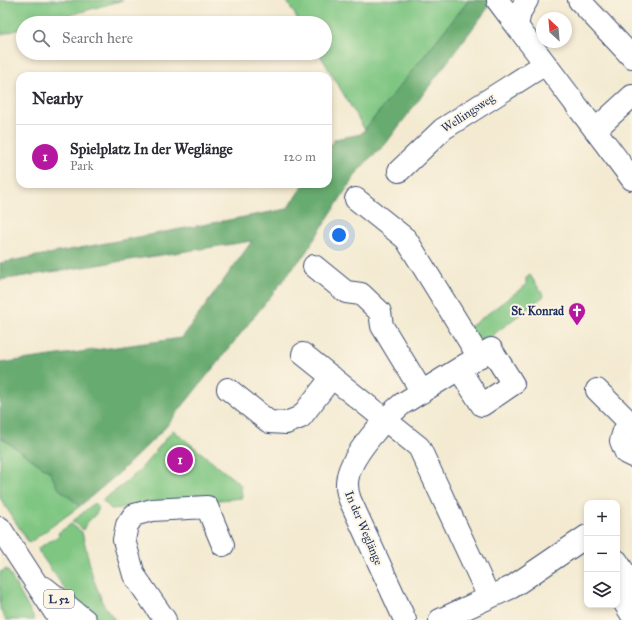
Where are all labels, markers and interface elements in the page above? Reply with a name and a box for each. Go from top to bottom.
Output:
north arrow [536,12,572,48]
search box [16,16,332,60]
icon: search [30,27,52,49]
text: Search here [62,29,133,47]
text: Nearby [32,88,83,109]
street label: Wellingsweg [439,90,498,136]
text: Spielplatz In der Weglänge [70,140,233,158]
text: 1 [42,149,48,165]
text: 120 m [283,149,316,165]
text: Park [70,158,94,174]
your location [329,225,349,245]
church icon: St. Konrad [567,301,587,326]
place label: St. Konrad [511,304,565,318]
pin: 1 [167,445,193,475]
street label: In der Weglänge [341,489,386,568]
map controls [584,500,620,608]
button: + [584,500,620,536]
button: − [584,536,620,572]
button: layers [584,572,620,608]
road number: L 52 [44,590,74,608]

